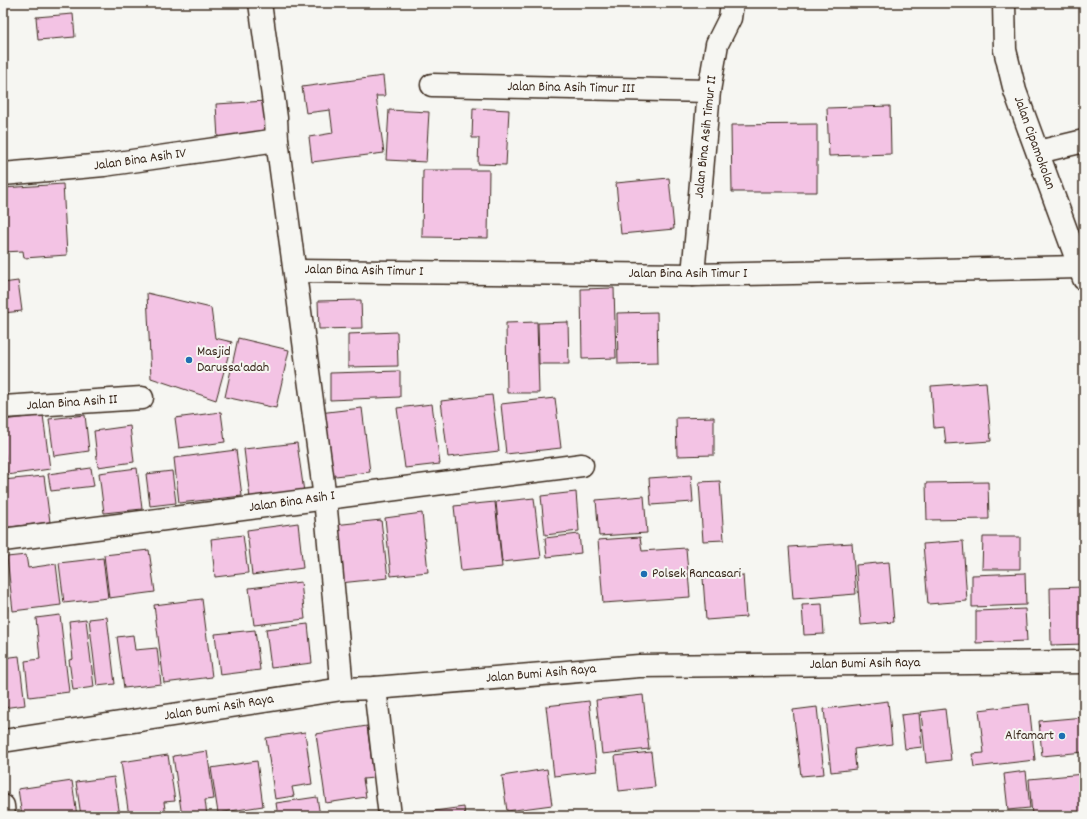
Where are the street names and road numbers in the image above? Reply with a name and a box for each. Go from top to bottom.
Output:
street label: Jalan Bina Asih Timur II [690,74,722,199]
street label: Jalan Bina Asih Timur III [507,77,636,99]
street label: Jalan Cipamokolan [1008,94,1060,192]
street label: Jalan Bina Asih IV [92,144,188,176]
street label: Jalan Bina Asih Timur I [304,260,424,282]
street label: Jalan Bina Asih Timur I [629,264,748,284]
street label: Jalan Bina Asih II [26,390,119,416]
street label: Jalan Bina Asih I [248,486,337,518]
street label: Jalan Bumi Asih Raya [810,653,921,675]
street label: Jalan Bumi Asih Raya [485,659,597,689]
street label: Jalan Bumi Asih Raya [163,689,276,727]

